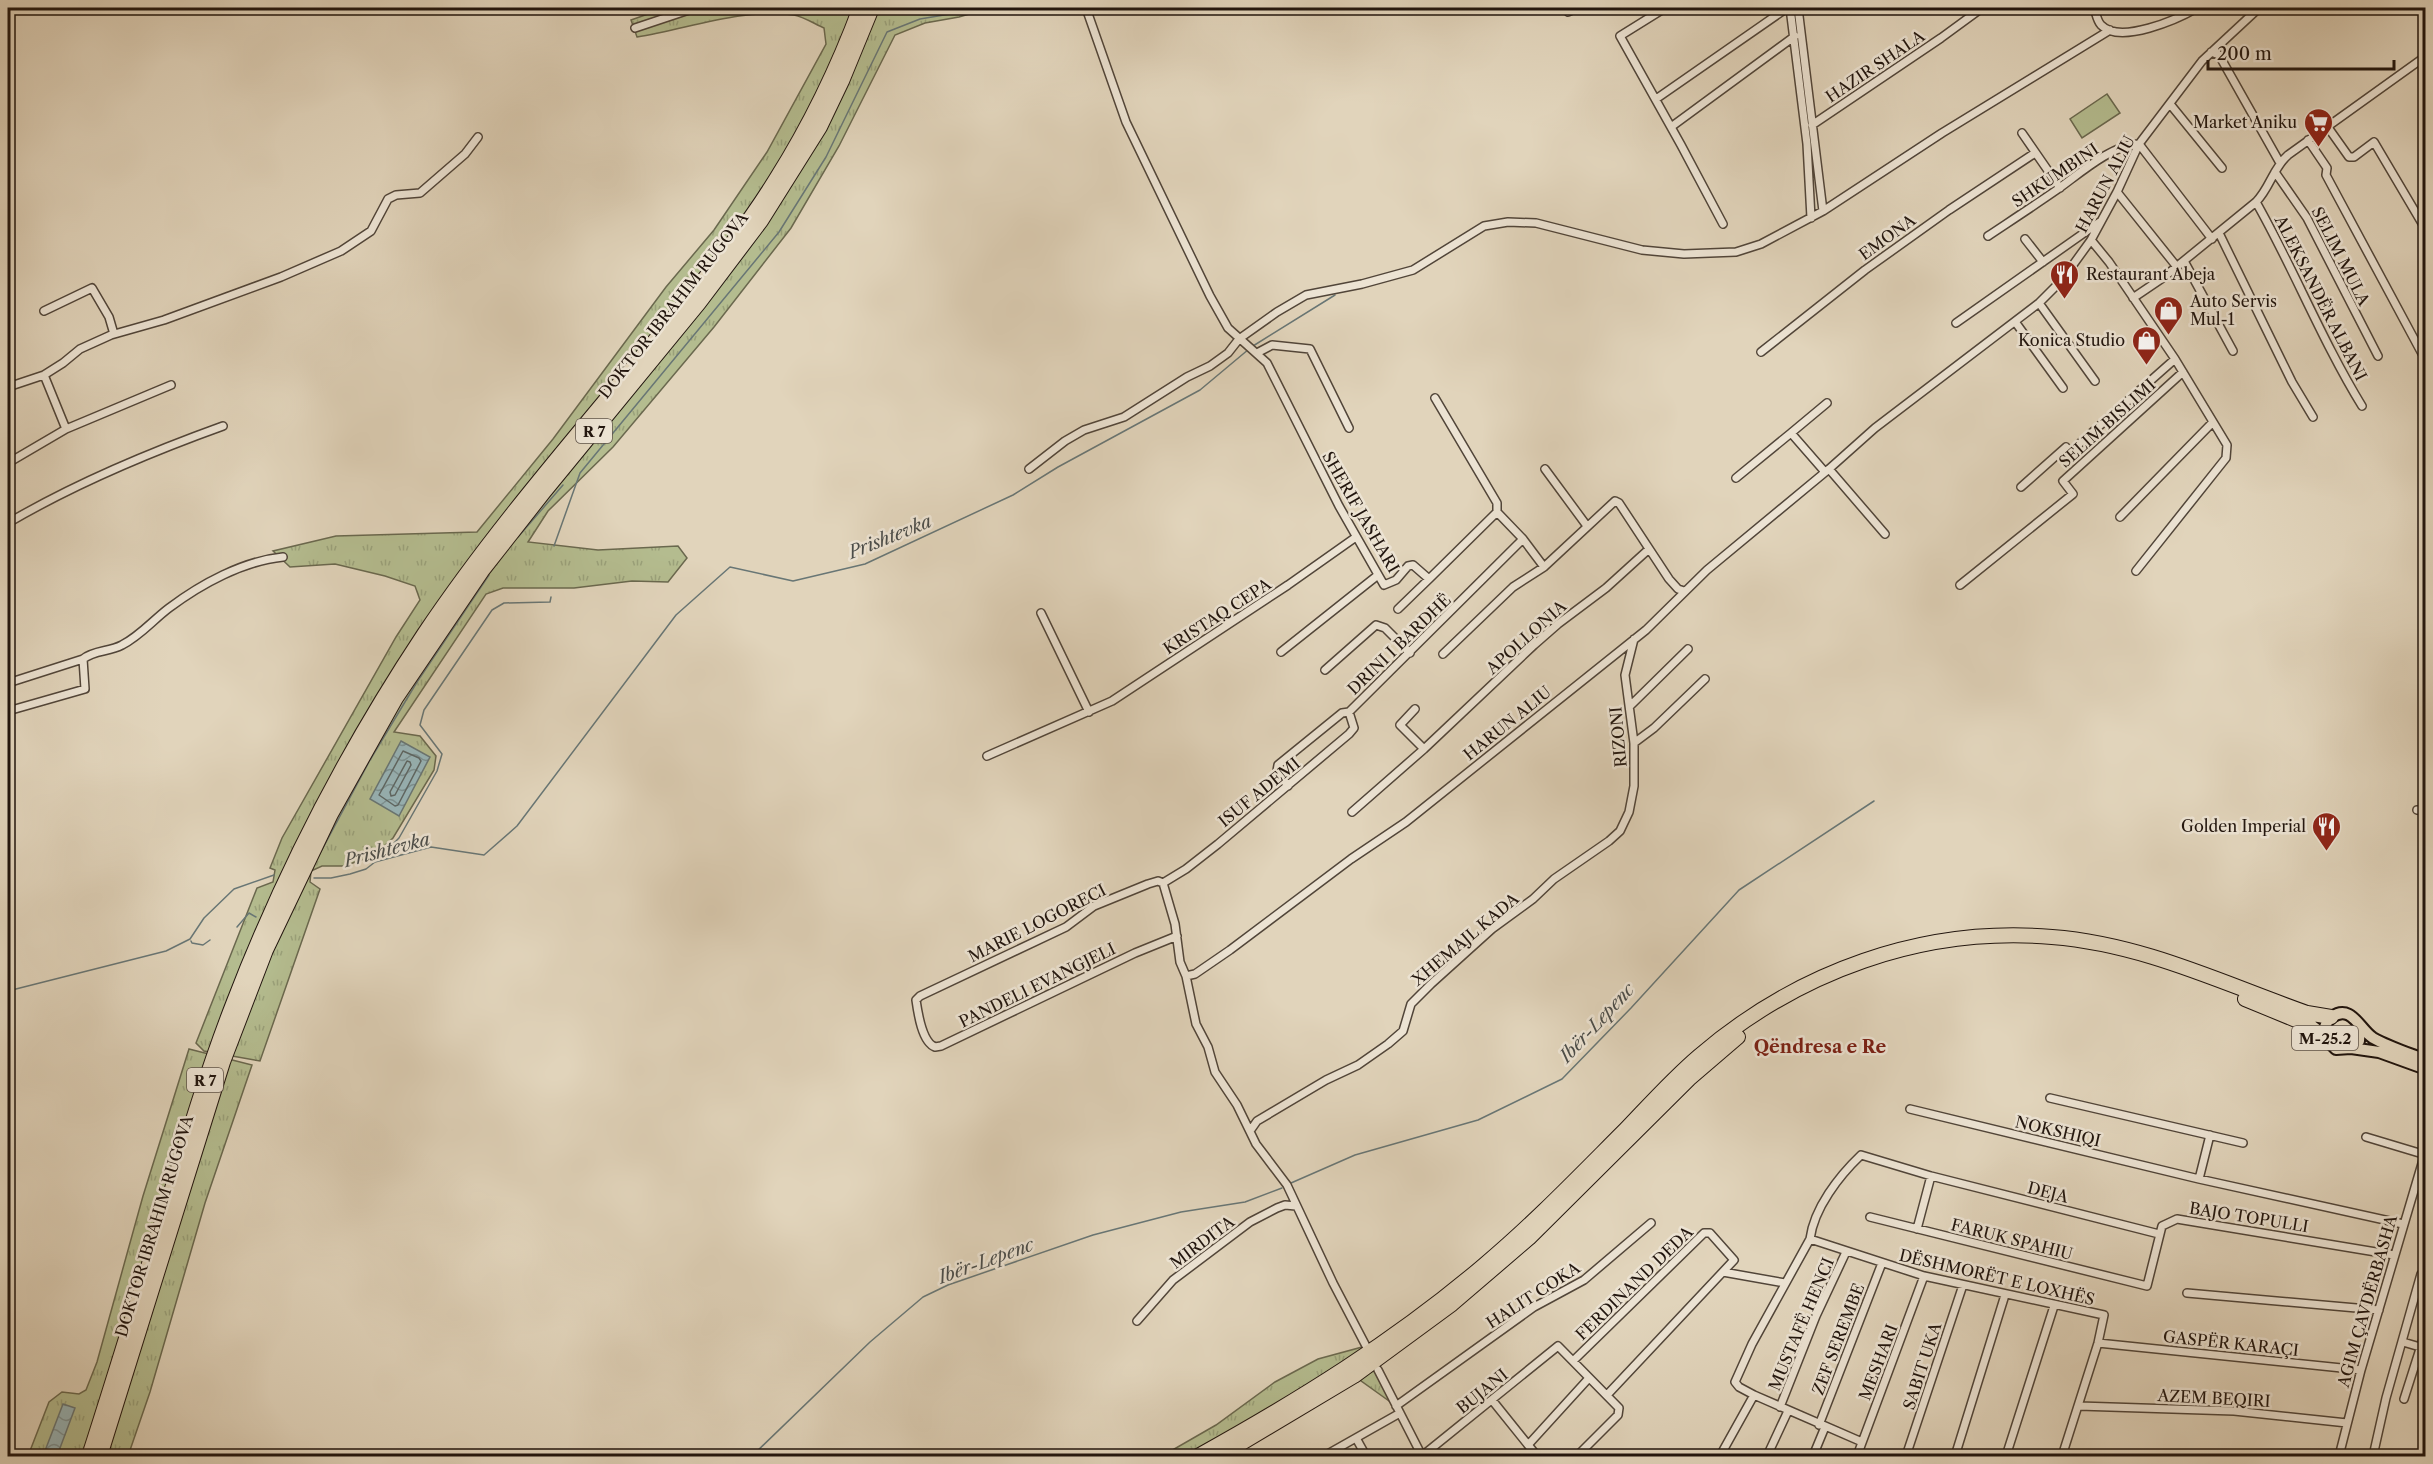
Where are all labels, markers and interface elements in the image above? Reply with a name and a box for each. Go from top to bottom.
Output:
street label: HAZIR SHALA [1822,25,1929,106]
scale bar [2208,33,2394,71]
text: 200 m [2217,43,2272,65]
supermarket icon: Market Aniku [2302,106,2334,148]
place label: Market Aniku [2193,112,2297,132]
street label: HARUN ALIU [2071,132,2139,236]
street label: SHKUMBINI [2008,139,2102,211]
street label: SELIM MULA [2307,203,2375,310]
street label: DOKTOR IBRAHIM RUGOVA [594,207,753,402]
street label: EMONA [1855,209,1920,264]
street label: ALEKSANDËR ALBANI [2270,211,2371,384]
restaurant icon: Restaurant Abeja [2049,258,2081,300]
place label: Restaurant Abeja [2086,264,2216,284]
place label: Auto Servis Mul-1 [2189,291,2277,329]
shop icon: Auto Servis Mul-1 [2153,294,2185,336]
shop icon: Konica Studio [2130,324,2162,366]
place label: Konica Studio [2018,330,2125,350]
street label: SELIM BISLIMI [2055,374,2159,472]
road number: R 7 [576,419,612,443]
street label: SHERIF JASHARI [1318,448,1404,576]
water label: Prishtevka [843,510,935,564]
street label: KRISTAQ CEPA [1159,573,1276,658]
street label: DRINI I BARDHË [1343,589,1455,699]
street label: APOLLONIA [1481,595,1571,679]
street label: HARUN ALIU [1459,682,1555,764]
street label: RIZONI [1605,706,1631,768]
street label: ISUF ADEMI [1214,753,1304,831]
restaurant icon: Golden Imperial [2311,810,2343,852]
place label: Golden Imperial [2181,816,2306,836]
water label: Prishtevka [340,828,433,873]
street label: MARIE LOGORECI [965,880,1109,966]
street label: XHEMAJL KADA [1406,888,1524,990]
street label: PANDELI EVANGJELI [955,938,1119,1032]
water label: Ibër-Lepenc [1553,978,1640,1069]
road number: M-25.2 [2292,1026,2358,1050]
district label: Qëndresa e Re [1754,1036,1887,1058]
road number: R 7 [187,1068,223,1092]
street label: DOKTOR IBRAHIM RUGOVA [111,1111,198,1340]
street label: NOKSHIQI [2013,1111,2103,1151]
street label: DEJA [2025,1177,2072,1207]
street label: BAJO TOPULLI [2188,1198,2310,1236]
street label: MIRDITA [1166,1211,1239,1273]
street label: AGIM ÇAVDËRBASHA [2333,1211,2402,1391]
street label: FARUK SPAHIU [1949,1214,2075,1264]
street label: FERDINAND DEDA [1571,1221,1698,1344]
water label: Ibër-Lepenc [933,1233,1038,1289]
street label: DËSHMORËT E LOXHËS [1897,1245,2097,1309]
street label: MUSTAFË HENCI [1764,1255,1838,1393]
street label: HALIT COKA [1482,1257,1585,1333]
street label: ZEF SEREMBE [1808,1281,1868,1397]
street label: SABIT UKA [1898,1319,1946,1412]
street label: MESHARI [1854,1321,1902,1403]
street label: GASPËR KARAÇI [2162,1326,2300,1360]
street label: BUJANI [1452,1364,1512,1418]
street label: AZEM BEQIRI [2156,1385,2271,1411]

